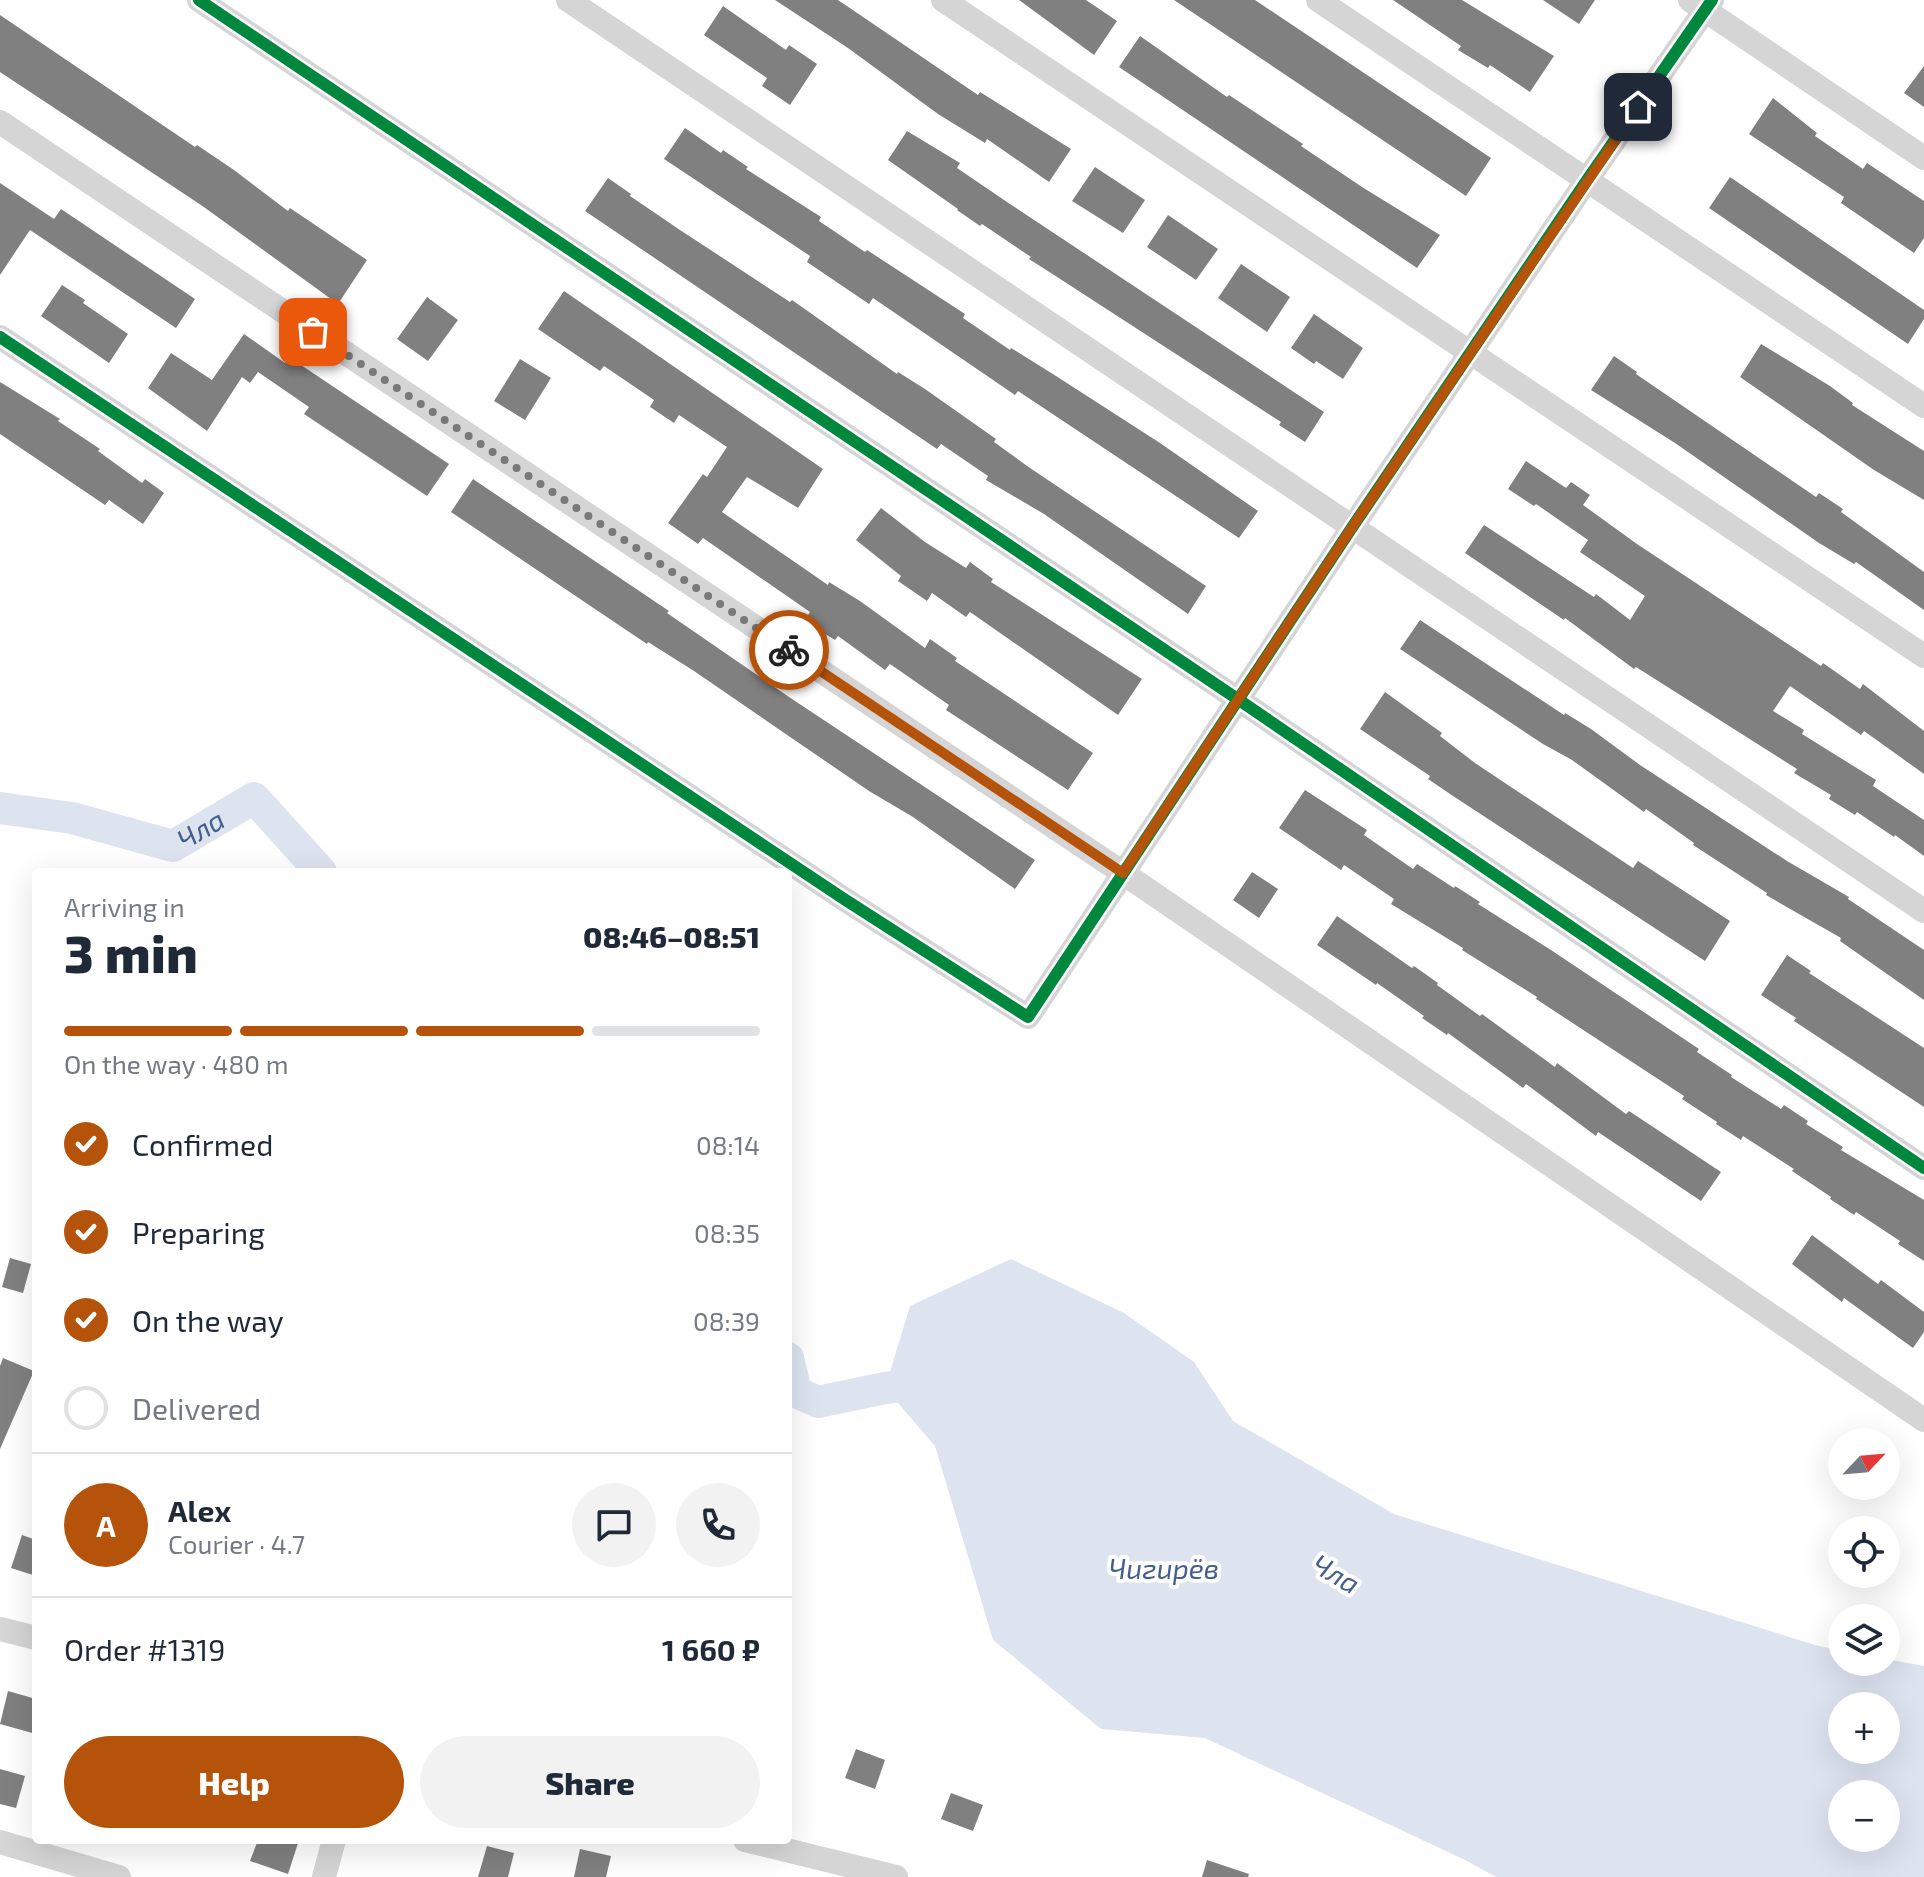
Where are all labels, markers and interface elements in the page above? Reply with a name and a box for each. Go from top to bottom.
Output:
pin [1604,73,1672,141]
icon: home [1616,85,1660,129]
pin [279,298,347,366]
icon: bag [291,310,335,354]
courier [749,610,829,690]
icon: bike [767,628,811,672]
water label: Чла [171,801,230,856]
text: Arriving in [64,891,185,922]
text: 08:46–08:51 [583,918,760,954]
text: 3 min [64,921,198,983]
text: On the way · 480 m [64,1048,289,1079]
icon: check [64,1122,108,1166]
text: Confirmed [132,1126,273,1162]
text: 08:14 [696,1129,760,1160]
icon: check [64,1210,108,1254]
text: Preparing [132,1214,265,1250]
text: 08:35 [694,1217,760,1248]
icon: check [64,1298,108,1342]
text: On the way [132,1302,284,1338]
text: 08:39 [693,1305,760,1336]
text: Delivered [132,1390,261,1426]
north arrow [1828,1428,1900,1500]
map controls [1828,1428,1900,1852]
button: chat [572,1483,656,1567]
button: phone [676,1483,760,1567]
text: Alex [168,1492,231,1528]
text: A [96,1507,116,1543]
button: locate [1828,1516,1900,1588]
text: Courier · 4.7 [168,1528,305,1559]
water label: Чла [1307,1546,1366,1600]
water label: Чигирёв [1109,1551,1219,1585]
button: layers [1828,1604,1900,1676]
text: Order #1319 [64,1631,225,1667]
text: 1 660 ₽ [662,1631,760,1667]
button: + [1828,1692,1900,1764]
button: Help [64,1736,404,1828]
button: Share [420,1736,760,1828]
button: − [1828,1780,1900,1852]

